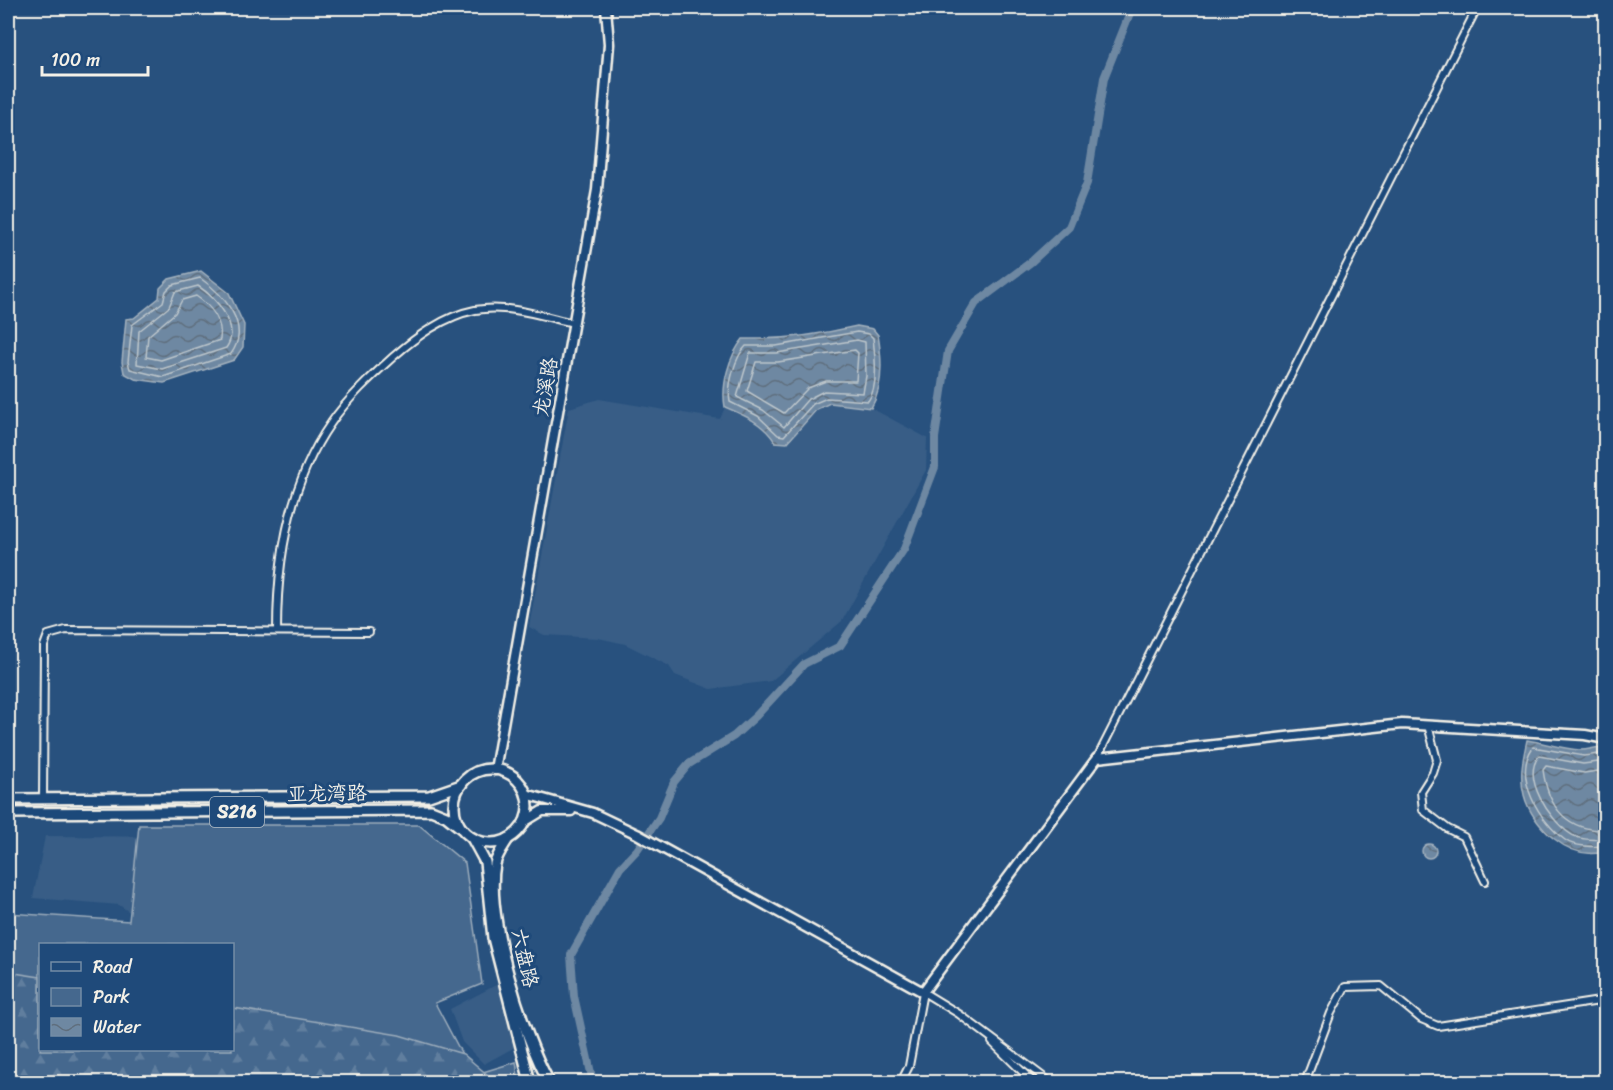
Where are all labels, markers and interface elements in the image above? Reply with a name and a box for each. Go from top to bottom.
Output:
scale bar [42,39,148,77]
text: 100 m [51,44,100,76]
street label: 龙溪路 [523,354,568,420]
street label: 亚龙湾路 [287,775,368,812]
road number: S216 [210,797,264,827]
street label: 六盘路 [501,925,549,992]
legend [39,943,234,1051]
text: Road [93,951,133,983]
text: Park [93,981,130,1013]
text: Water [93,1011,142,1043]

